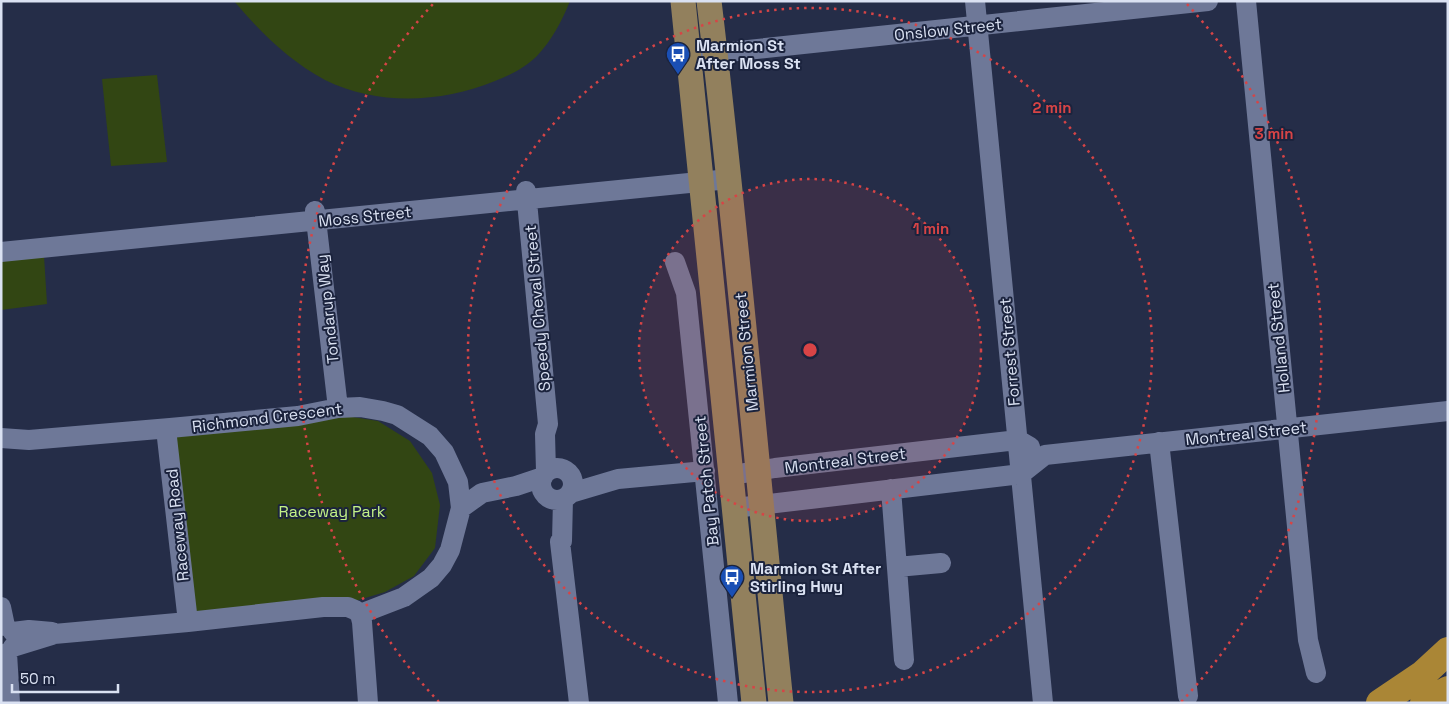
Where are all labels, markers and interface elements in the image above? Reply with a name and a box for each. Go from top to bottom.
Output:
street label: Onslow Street [893,13,1003,46]
place label: Marmion St After Moss St [696,35,801,74]
bus stop icon: Marmion St After Moss St [665,41,691,75]
text: 2 min [1033,98,1071,117]
text: 3 min [1255,124,1293,143]
street label: Moss Street [317,201,413,232]
text: 1 min [913,219,949,238]
street label: Speedy Cheval Street [520,224,555,392]
street label: Tondarup Way [311,253,344,365]
street label: Holland Street [1262,282,1295,394]
street label: Marmion Street [730,291,763,412]
street label: Forrest Street [994,297,1025,407]
centre of rings [801,341,819,359]
street label: Richmond Crescent [191,398,343,437]
street label: Bay Patch Street [689,415,724,547]
street label: Montreal Street [1184,417,1308,450]
street label: Montreal Street [783,443,907,478]
street label: Raceway Road [161,468,194,582]
park label: Raceway Park [279,501,386,522]
place label: Marmion St After Stirling Hwy [750,558,881,597]
bus stop icon: Marmion St After Stirling Hwy [719,564,745,598]
scale bar [12,662,119,694]
text: 50 m [20,669,55,688]

